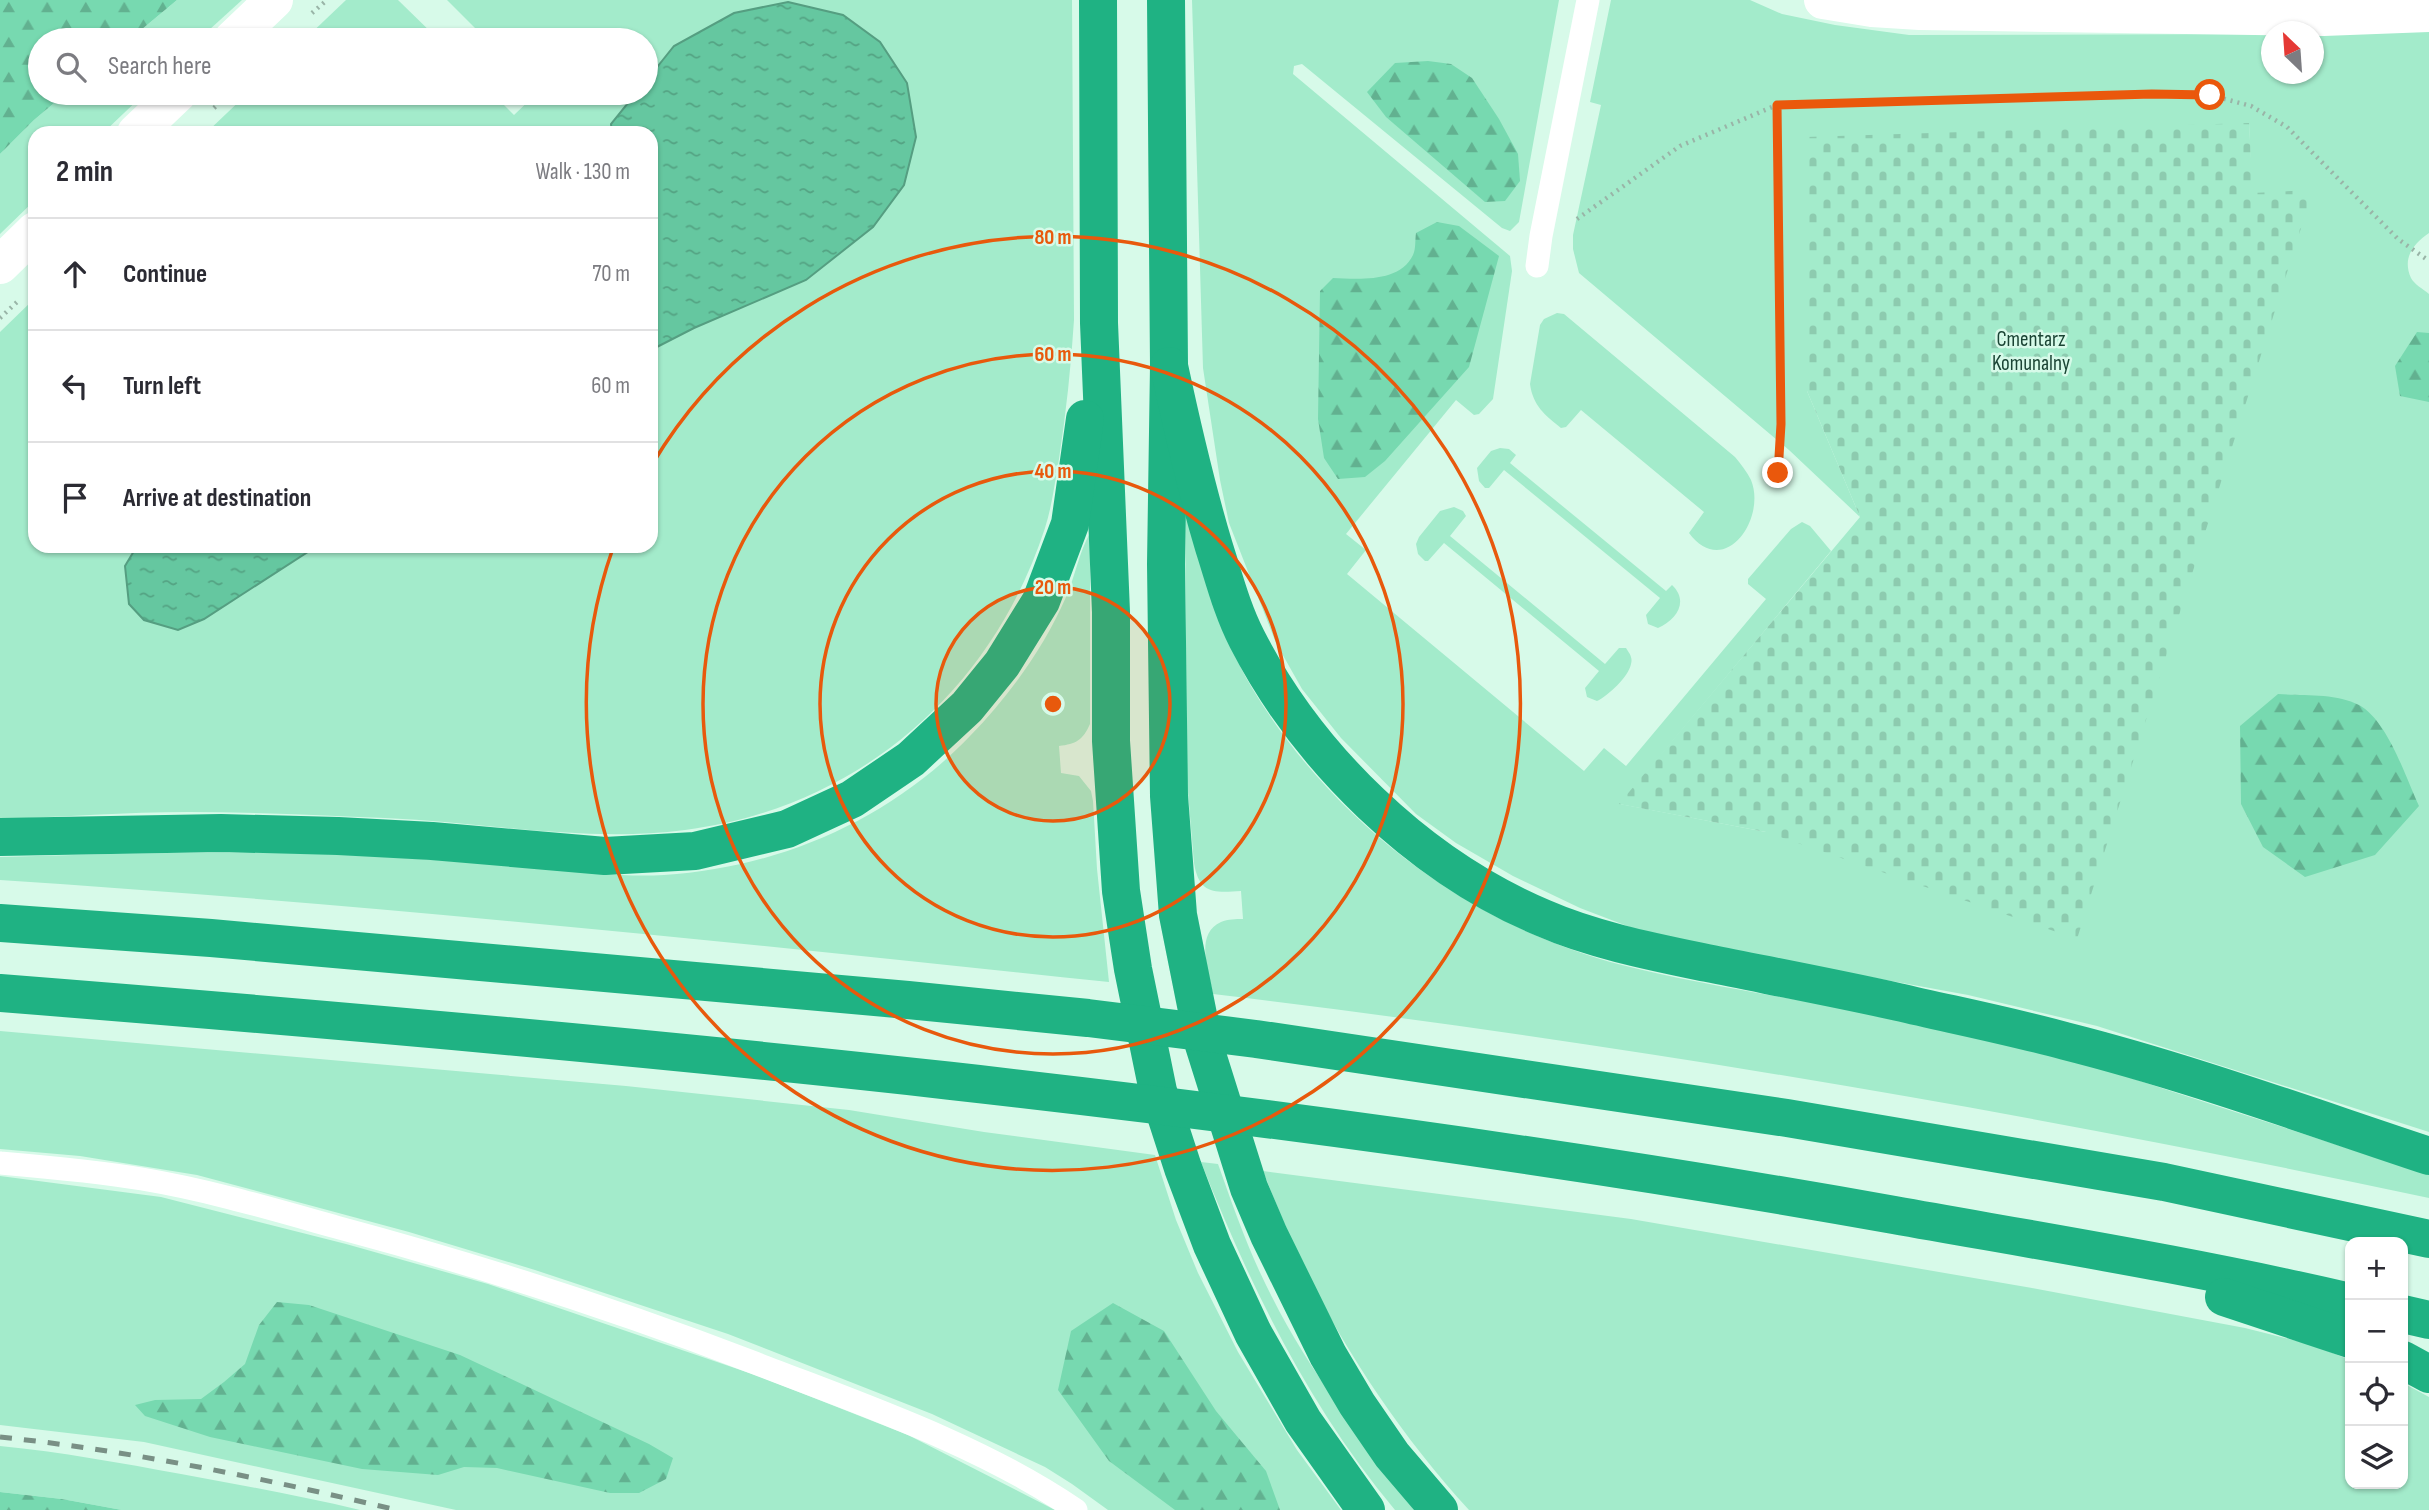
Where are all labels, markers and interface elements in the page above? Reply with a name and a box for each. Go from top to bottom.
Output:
north arrow [2261,21,2324,84]
search box [28,28,658,105]
icon: search [52,48,90,86]
text: Search here [108,51,211,82]
route start [2194,79,2225,110]
text: 2 min [56,154,113,190]
text: Walk · 130 m [535,158,630,186]
text: 80 m [1034,225,1072,250]
icon: ahead [56,255,94,293]
text: Continue [123,259,207,290]
text: 70 m [592,260,630,288]
park label: Cmentarz Komunalny [1992,327,2070,376]
text: 60 m [1034,342,1072,367]
icon: left [56,367,94,405]
text: Turn left [123,371,201,402]
text: 60 m [591,372,630,400]
route end [1762,457,1793,488]
text: 40 m [1035,459,1071,484]
icon: arrive [56,479,94,517]
text: Arrive at destination [123,483,311,514]
text: 20 m [1035,575,1071,600]
centre of rings [1041,692,1065,716]
map controls [2345,1237,2408,1489]
button: + [2345,1237,2408,1300]
button: − [2345,1300,2408,1363]
button: locate [2345,1363,2408,1426]
button: layers [2345,1426,2408,1489]

